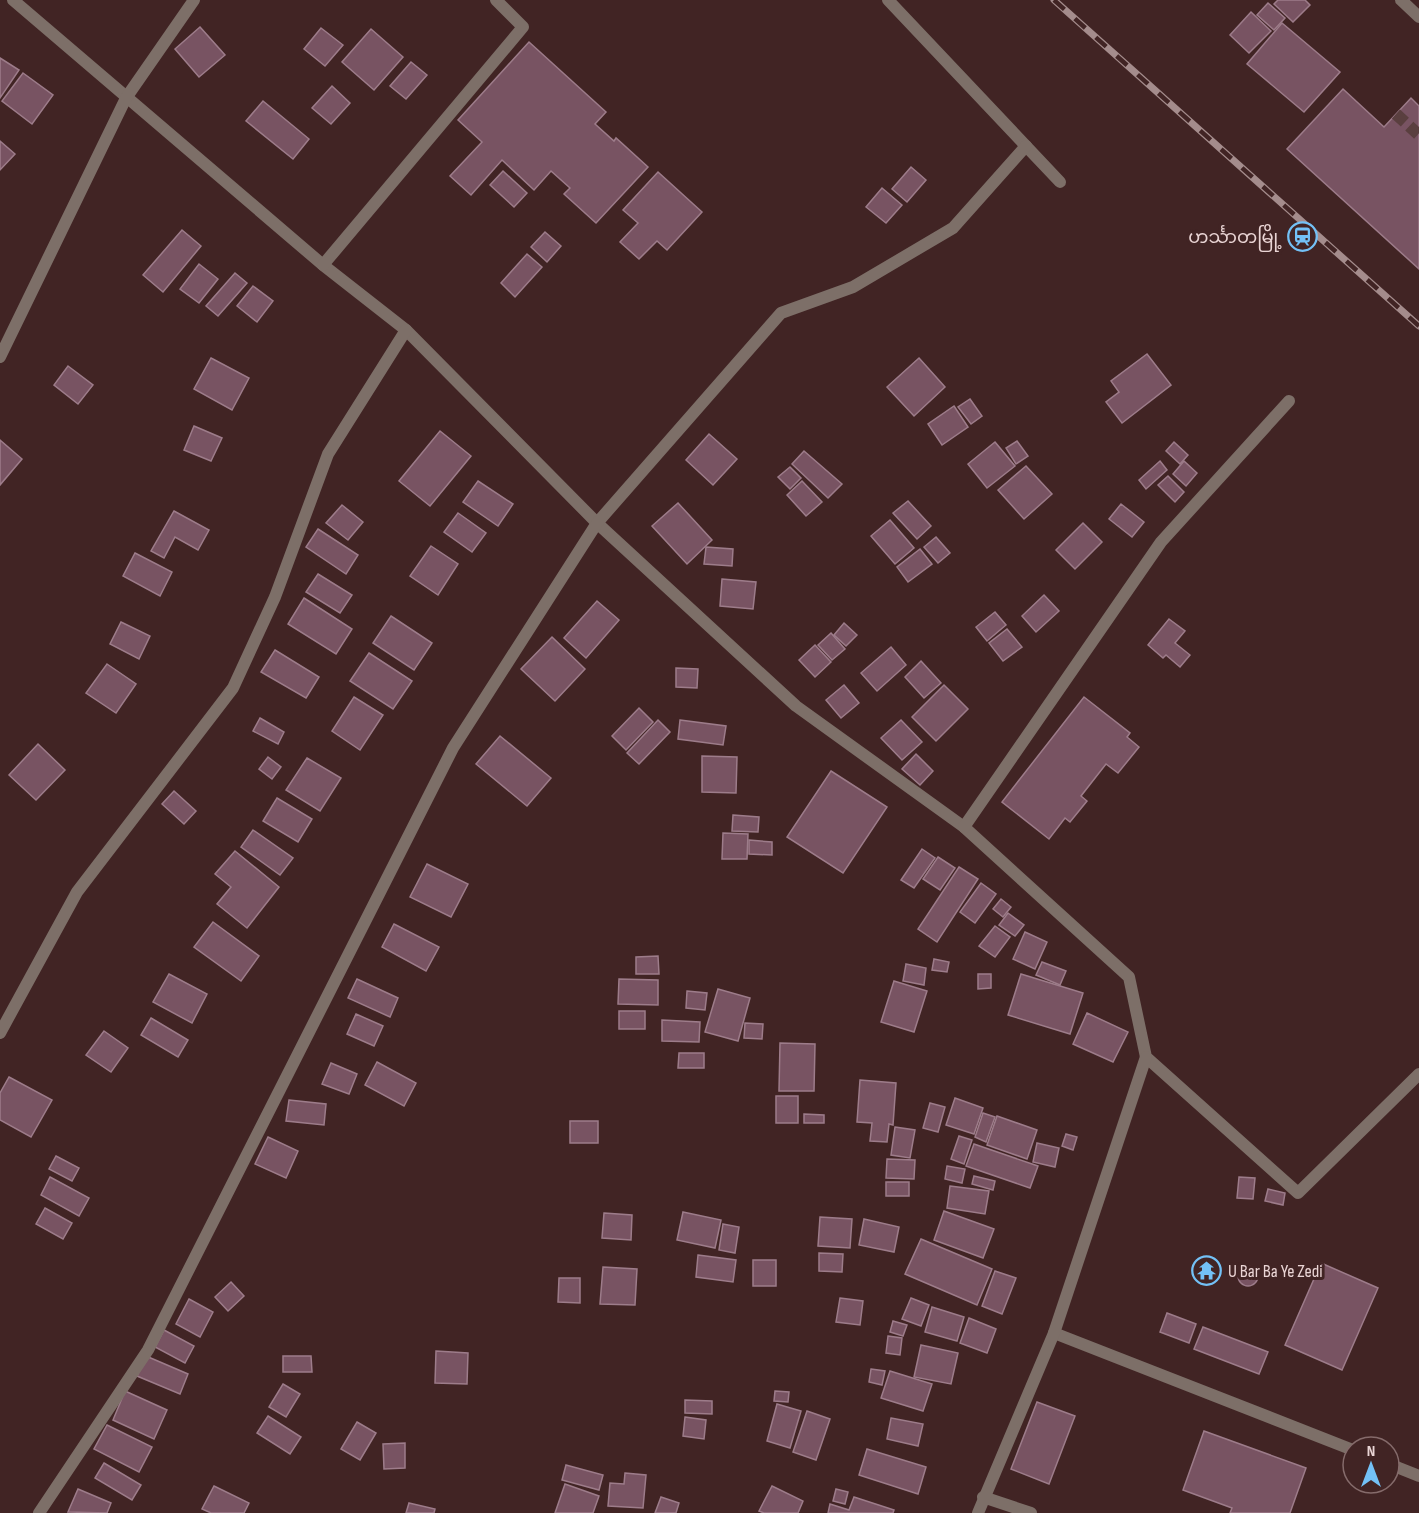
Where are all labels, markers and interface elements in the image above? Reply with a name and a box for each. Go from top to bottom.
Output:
station icon: ဟင်္သာတမြို့ [1287,221,1319,253]
place label: ဟင်္သာတမြို့ [1188,223,1282,252]
temple icon: U Bar Ba Ye Zedi [1191,1255,1223,1287]
place label: U Bar Ba Ye Zedi [1228,1261,1323,1282]
north arrow [1341,1435,1401,1495]
text: N [1367,1442,1375,1461]

